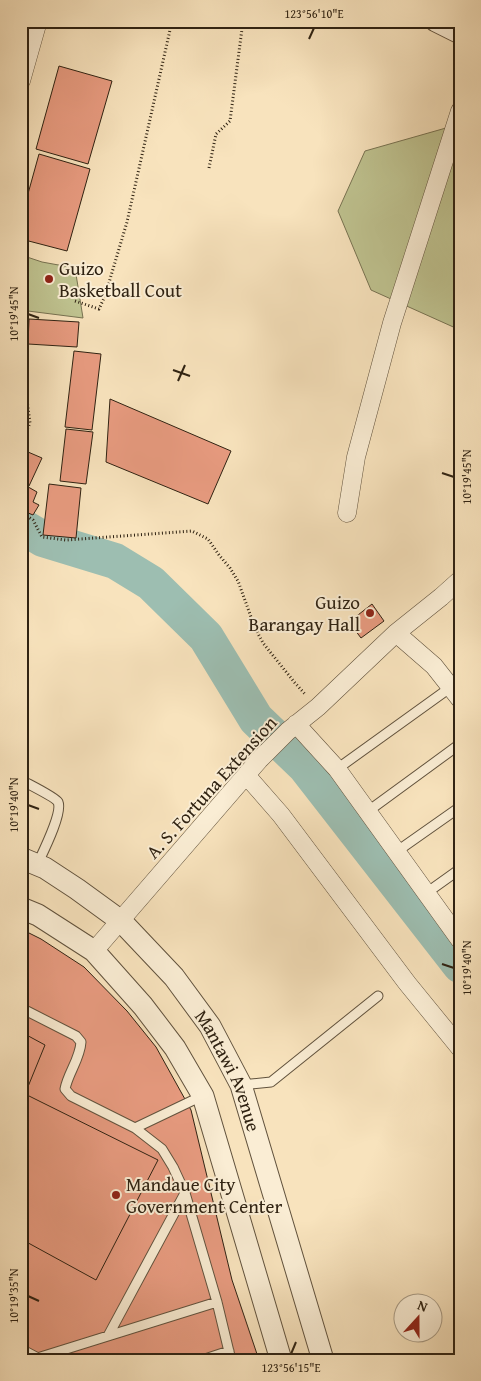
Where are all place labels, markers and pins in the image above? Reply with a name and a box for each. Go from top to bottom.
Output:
place label: Guizo Basketball Cout [59,254,182,304]
marker: Guizo Basketball Cout [43,273,55,285]
place label: Guizo Barangay Hall [249,588,360,638]
marker: Guizo Barangay Hall [364,607,376,619]
place label: Mandaue City Government Center [126,1170,282,1220]
marker: Mandaue City Government Center [110,1189,122,1201]

